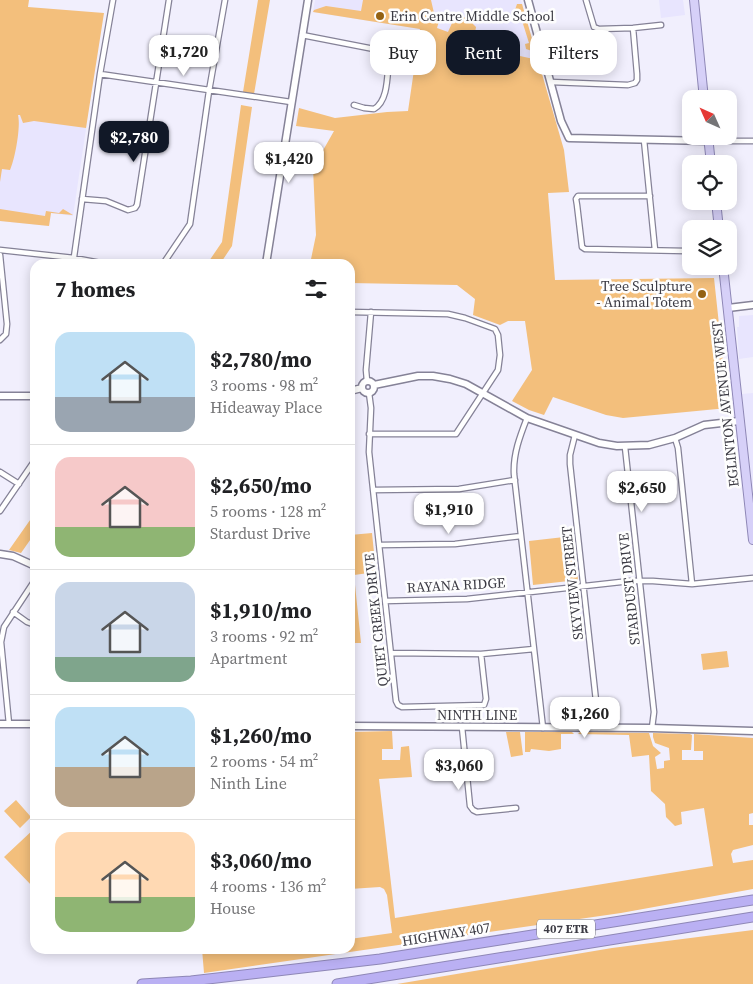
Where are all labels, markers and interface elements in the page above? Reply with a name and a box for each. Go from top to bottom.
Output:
place label: Erin Centre Middle School [390,6,554,26]
marker: Erin Centre Middle School [374,10,386,22]
chip: Buy [370,30,436,75]
chip: Rent [446,30,520,75]
chip: Filters [530,30,617,75]
pin: $1,720 [143,34,225,77]
text: $1,720 [160,40,208,62]
north arrow [682,90,738,145]
map controls [682,90,737,275]
pin: $2,780 [93,120,175,163]
text: $2,780 [110,126,158,148]
pin: $1,420 [248,142,330,184]
text: $1,420 [265,147,313,169]
button: locate [682,155,737,210]
button: layers [682,220,737,275]
text: 7 homes [55,275,135,304]
icon: filters [302,275,330,303]
place label: Tree Sculpture - Animal Totem [596,276,692,312]
marker: Tree Sculpture - Animal Totem [696,288,708,300]
street label: EGLINTON AVENUE WEST [706,319,744,488]
text: $2,780/mo [210,345,312,374]
icon: home [95,352,155,412]
text: 3 rooms · 98 m² [210,374,318,396]
text: Hideaway Place [210,396,322,418]
pin: $2,650 [601,470,683,513]
text: $2,650/mo [210,471,312,500]
text: $2,650 [618,476,666,498]
icon: home [95,477,155,537]
pin: $1,910 [408,492,490,535]
text: $1,910 [425,498,473,520]
text: 5 rooms · 128 m² [210,500,326,522]
text: Stardust Drive [210,522,311,544]
street label: SKYVIEW STREET [556,525,588,641]
street label: STARDUST DRIVE [613,532,645,646]
street label: QUIET CREEK DRIVE [359,552,393,688]
street label: RAYANA RIDGE [406,572,506,598]
text: $1,910/mo [210,596,312,625]
icon: home [95,602,155,662]
text: 3 rooms · 92 m² [210,625,318,647]
text: Apartment [210,647,287,669]
pin: $1,260 [544,696,626,739]
text: $1,260 [561,702,609,724]
street label: NINTH LINE [437,705,517,725]
text: $1,260/mo [210,721,312,750]
icon: home [95,727,155,787]
pin: $3,060 [418,748,500,791]
text: 2 rooms · 54 m² [210,750,318,772]
text: $3,060 [435,754,483,776]
text: Ninth Line [210,772,287,794]
text: $3,060/mo [210,846,312,875]
icon: home [95,852,155,912]
text: 4 rooms · 136 m² [210,875,326,897]
text: House [210,897,255,919]
street label: HIGHWAY 407 [400,917,492,951]
road number: 407 ETR [537,920,595,939]

